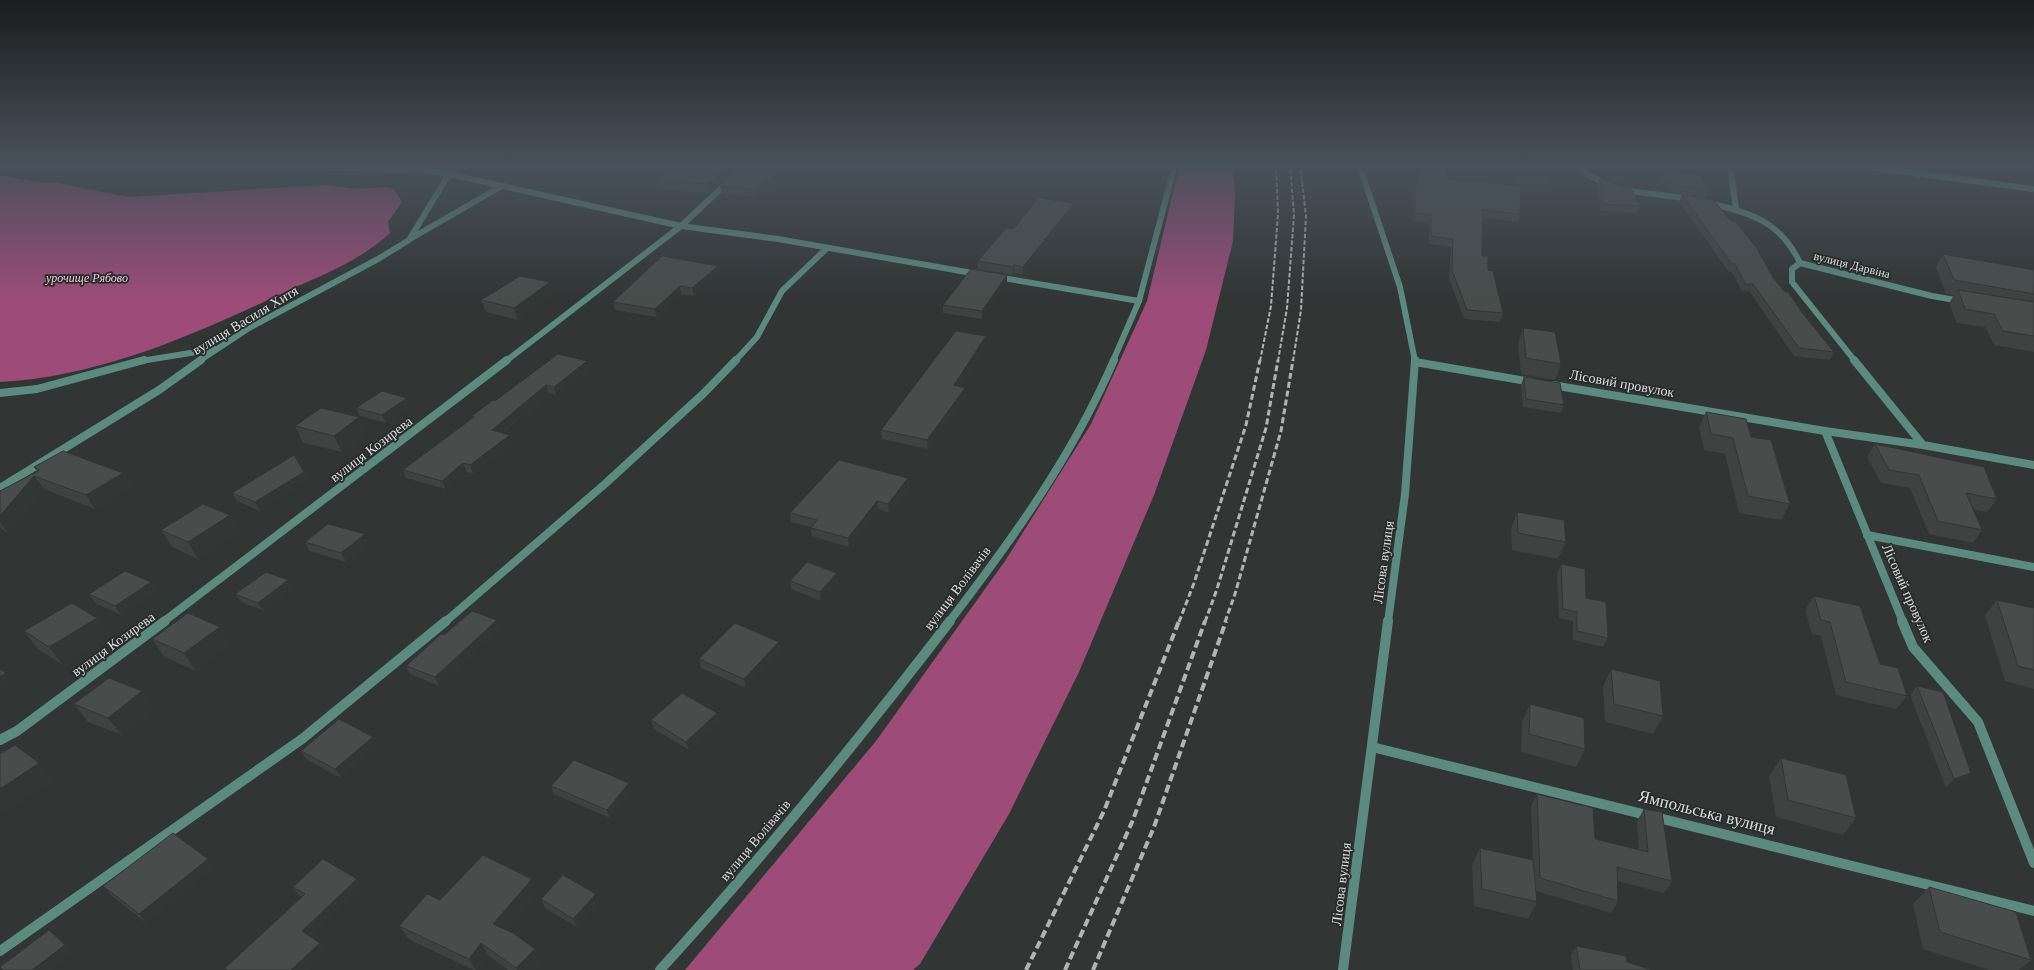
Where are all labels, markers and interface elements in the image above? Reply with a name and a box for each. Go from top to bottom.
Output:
street label: вулиця Дарвіна [1812,249,1892,281]
park label: урочище Рябово [45,271,128,285]
street label: вулиця Василя Хитя [190,283,301,358]
street label: Лісовий провулок [1568,367,1676,400]
street label: вулиця Козирева [327,413,416,485]
street label: Лісова вулиця [1370,519,1397,605]
street label: Лісовий провулок [1879,542,1936,645]
street label: вулиця Волівачів [921,543,994,633]
street label: вулиця Козирева [69,609,158,680]
street label: Ямпольська вулиця [1636,786,1778,839]
street label: вулиця Волівачів [717,796,794,884]
street label: Лісова вулиця [1329,841,1354,926]

